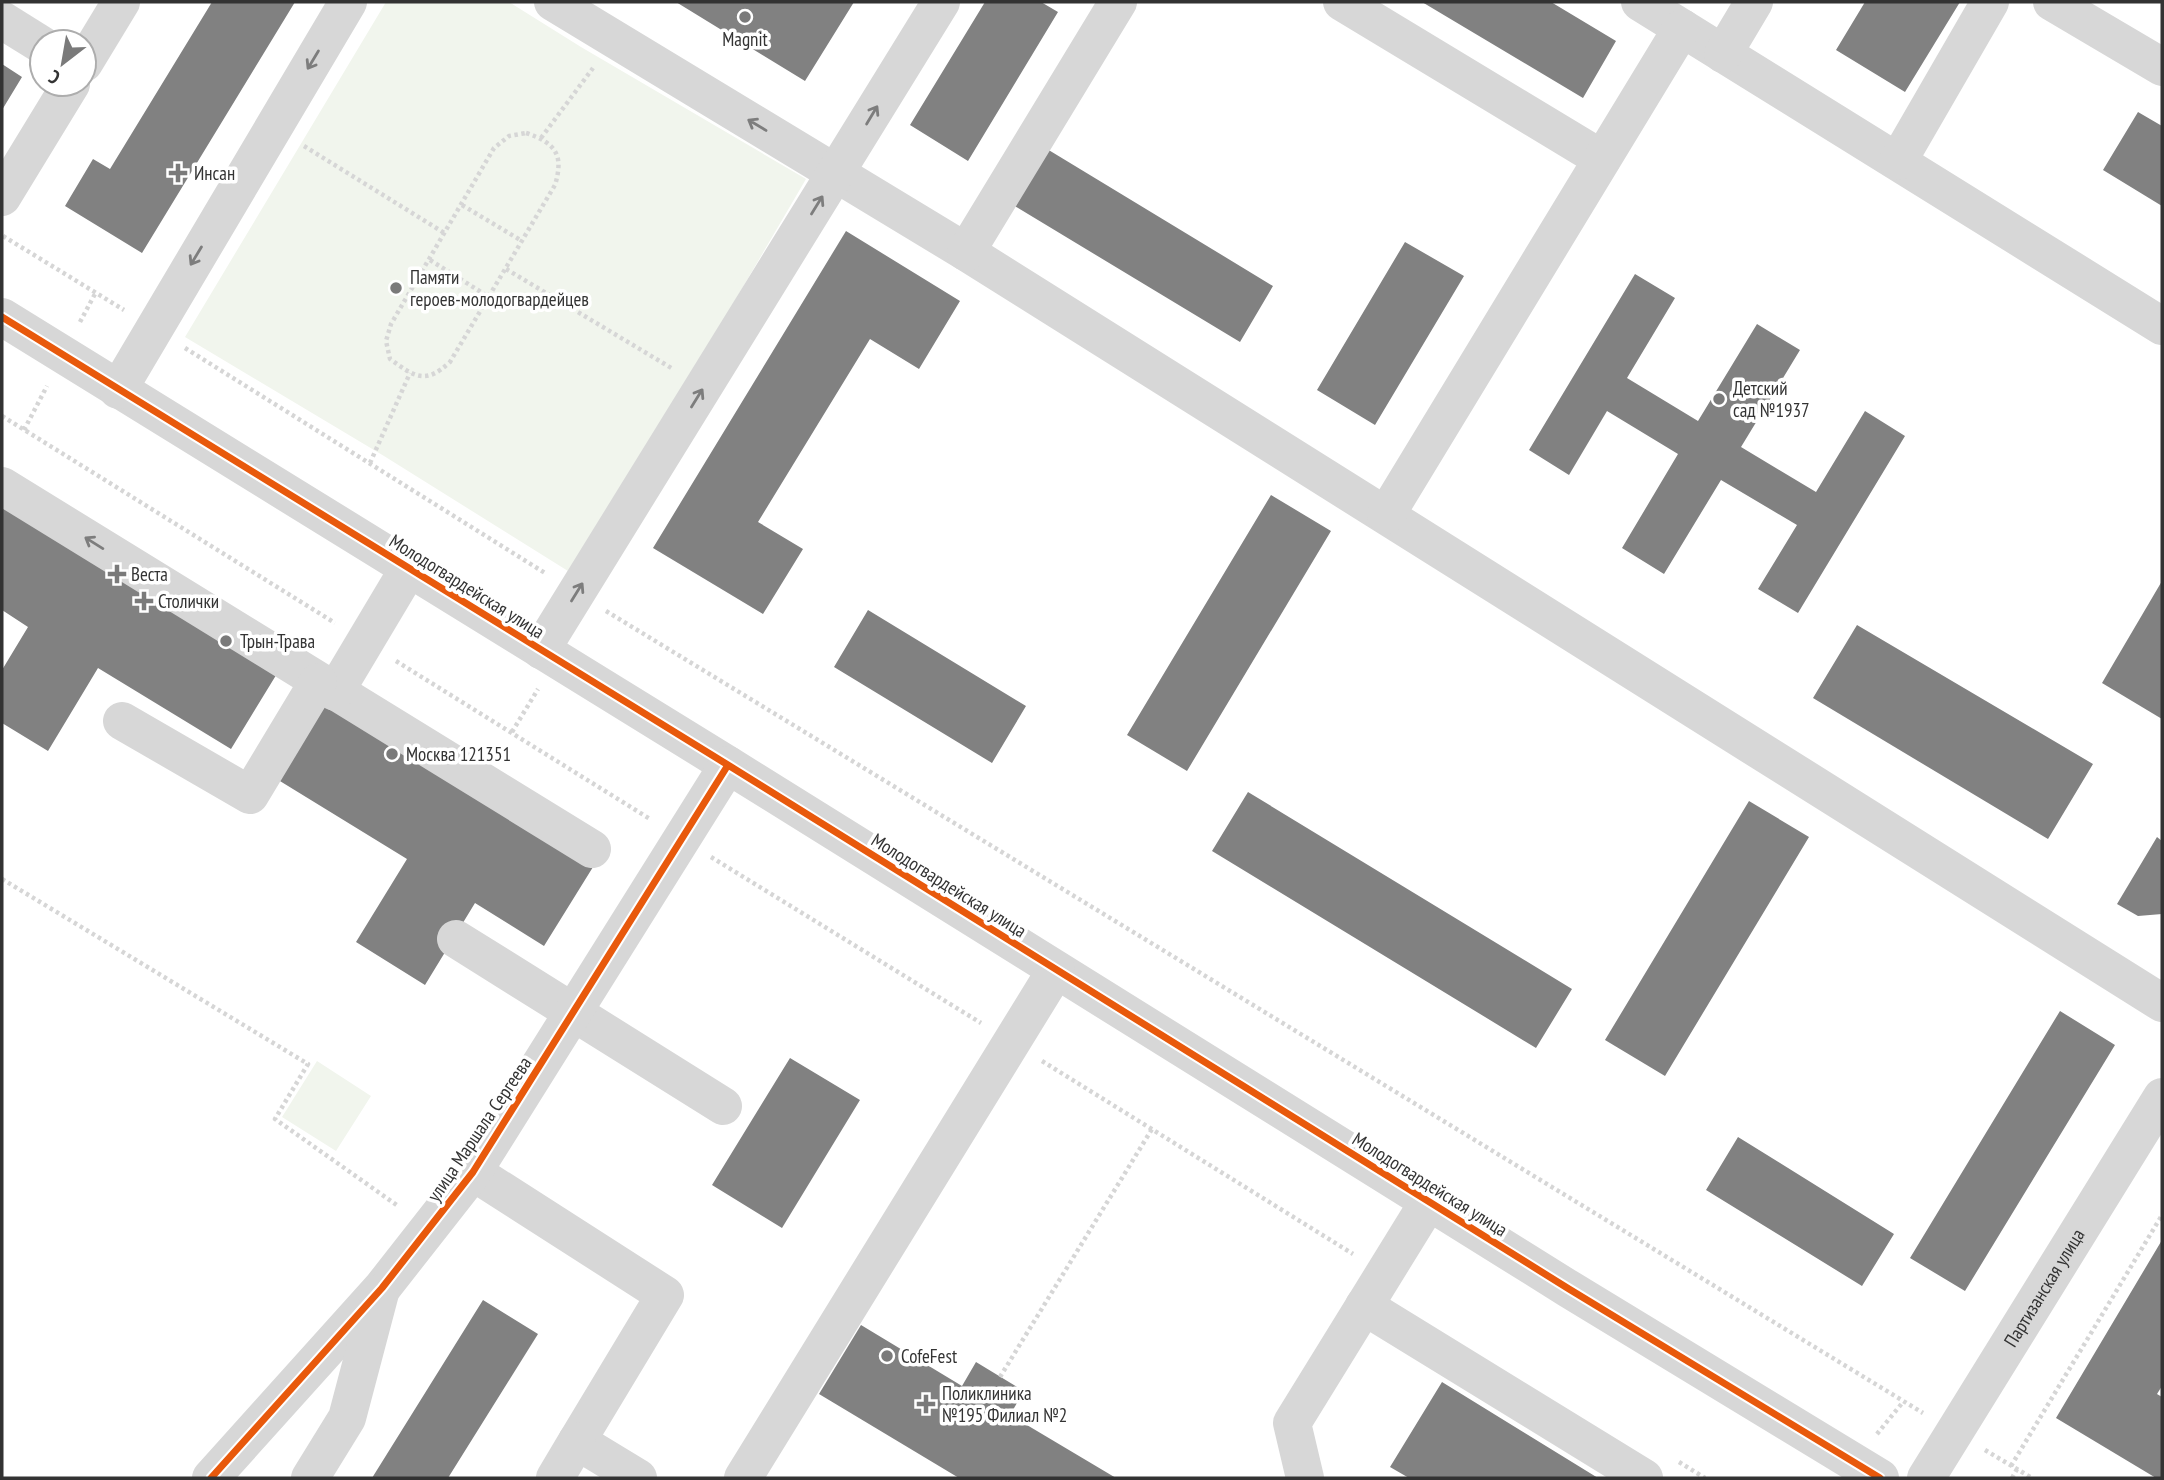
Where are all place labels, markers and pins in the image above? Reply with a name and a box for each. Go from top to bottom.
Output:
marker: Magnit [737,9,753,25]
place label: Magnit [722,27,769,51]
place label: Инсан [194,161,235,185]
marker: Инсан [168,163,188,183]
place label: Памяти героев-молодогвардейцев [410,265,589,311]
marker: Памяти героев-молодогвардейцев [388,280,404,296]
place label: Детский сад №1937 [1733,376,1810,422]
marker: Детский сад №1937 [1711,391,1727,407]
place label: Веста [131,562,168,586]
marker: Веста [109,566,125,582]
place label: Столички [158,589,219,613]
marker: Столички [136,593,152,609]
place label: Трын-Трава [240,629,315,653]
marker: Трын-Трава [218,633,234,649]
place label: Москва 121351 [406,742,511,766]
marker: Москва 121351 [384,746,400,762]
place label: CofeFest [901,1344,958,1368]
marker: CofeFest [879,1348,895,1364]
place label: Поликлиника №195 Филиал №2 [942,1381,1067,1427]
marker: Поликлиника №195 Филиал №2 [916,1394,936,1414]

